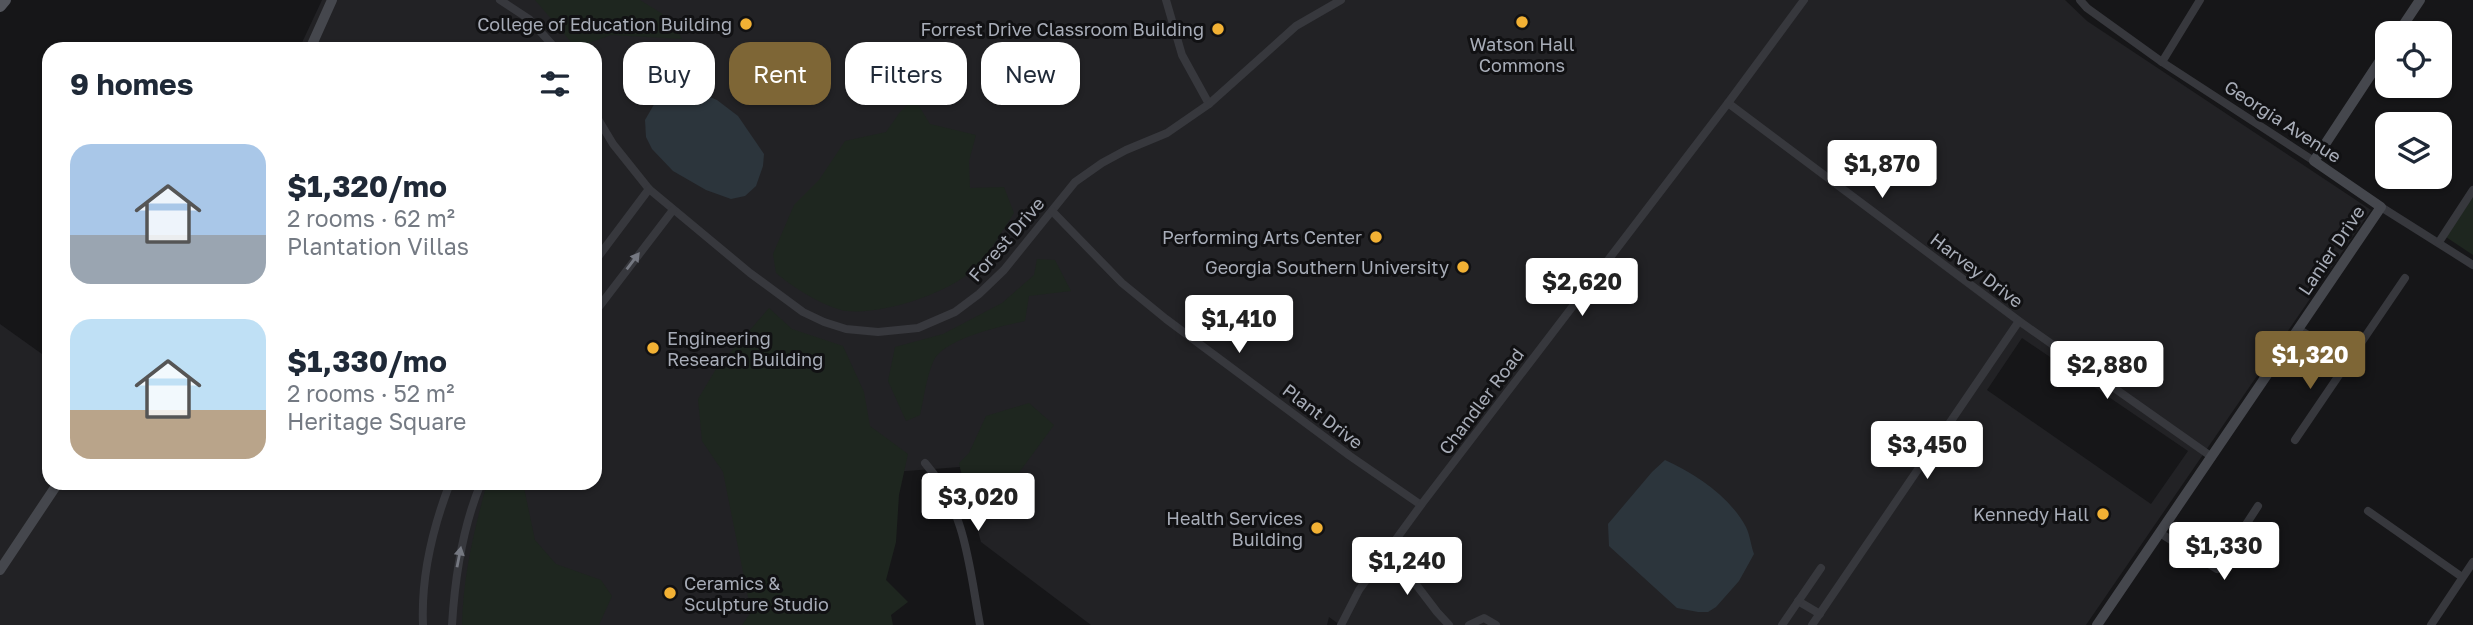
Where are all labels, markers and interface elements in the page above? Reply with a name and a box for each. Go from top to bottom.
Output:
place label: College of Education Building [477,13,732,35]
marker: Watson Hall Commons [1514,14,1530,30]
marker: College of Education Building [738,16,754,32]
place label: Forrest Drive Classroom Building [921,18,1204,40]
marker: Forrest Drive Classroom Building [1210,21,1226,37]
map controls [2375,21,2452,189]
button: locate [2375,21,2452,98]
place label: Watson Hall Commons [1469,33,1575,76]
chip: Buy [623,42,715,105]
chip: Rent [729,42,831,105]
chip: Filters [845,42,967,105]
chip: New [981,42,1080,105]
icon: filters [536,65,574,103]
text: 9 homes [70,66,193,102]
street label: Georgia Avenue [2220,75,2346,167]
button: layers [2375,112,2452,189]
pin: $1,870 [1825,140,1939,200]
text: $1,870 [1844,149,1920,177]
text: $1,320/mo [287,168,447,204]
icon: home [126,172,210,256]
street label: Forest Drive [963,192,1049,286]
street label: Lanier Drive [2293,201,2369,299]
text: 2 rooms · 62 m² [287,204,455,232]
place label: Performing Arts Center [1162,226,1362,248]
street label: Harvey Drive [1926,228,2028,312]
marker: Performing Arts Center [1368,229,1384,245]
text: Plantation Villas [287,232,469,260]
one-way arrow [626,252,640,270]
place label: Georgia Southern University [1205,256,1449,278]
pin: $2,620 [1525,258,1639,318]
marker: Georgia Southern University [1455,259,1471,275]
text: $2,620 [1542,267,1622,295]
pin: $1,410 [1182,296,1296,355]
text: $1,410 [1201,304,1277,332]
place label: Engineering Research Building [667,327,823,370]
pin: $1,320 [2253,332,2367,391]
marker: Engineering Research Building [645,340,661,356]
text: $1,320 [2271,340,2349,368]
pin: $2,880 [2050,342,2164,401]
text: $1,330/mo [287,343,447,379]
street label: Chandler Road [1434,344,1528,458]
icon: home [126,347,210,431]
text: $2,880 [2066,350,2148,378]
text: 2 rooms · 52 m² [287,379,454,407]
street label: Plant Drive [1278,379,1368,453]
text: Heritage Square [287,407,466,435]
pin: $3,450 [1870,421,1984,481]
text: $3,450 [1887,430,1967,458]
pin: $3,020 [921,474,1035,533]
text: $3,020 [938,482,1018,510]
place label: Kennedy Hall [1973,503,2089,525]
marker: Kennedy Hall [2095,506,2111,522]
place label: Health Services Building [1166,507,1303,550]
marker: Health Services Building [1309,520,1325,536]
pin: $1,330 [2167,522,2281,582]
text: $1,330 [2185,531,2263,559]
pin: $1,240 [1350,538,1464,597]
one-way arrow [454,546,465,568]
text: $1,240 [1368,546,1446,574]
place label: Ceramics & Sculpture Studio [684,572,829,615]
marker: Ceramics & Sculpture Studio [662,585,678,601]

